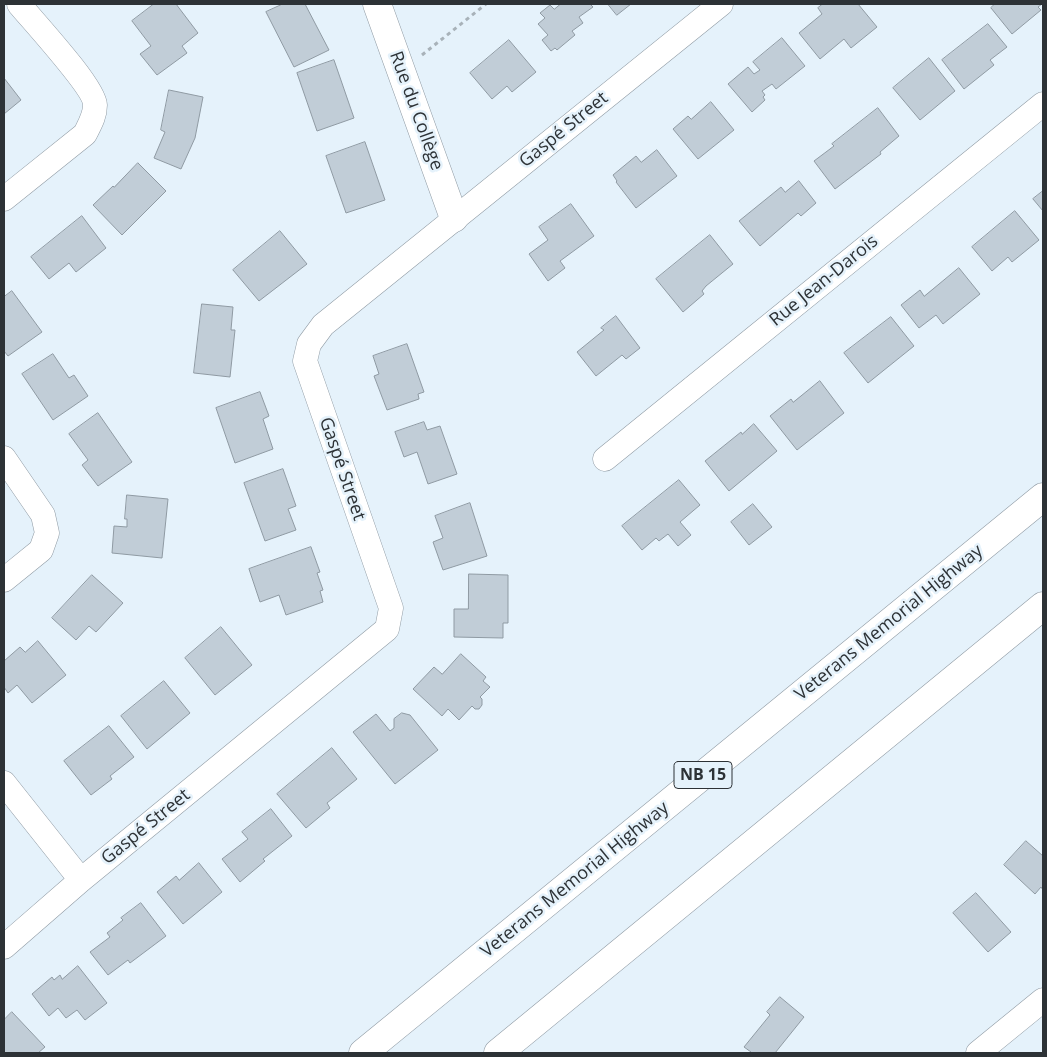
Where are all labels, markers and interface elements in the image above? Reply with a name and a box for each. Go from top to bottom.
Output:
street label: Rue du Collège [384,49,448,173]
street label: Gaspé Street [515,88,613,172]
street label: Rue Jean-Darois [765,231,883,331]
street label: Gaspé Street [314,415,370,523]
street label: Veterans Memorial Highway [791,540,987,706]
road number: NB 15 [674,762,732,788]
street label: Gaspé Street [97,785,195,869]
street label: Veterans Memorial Highway [477,797,673,963]

